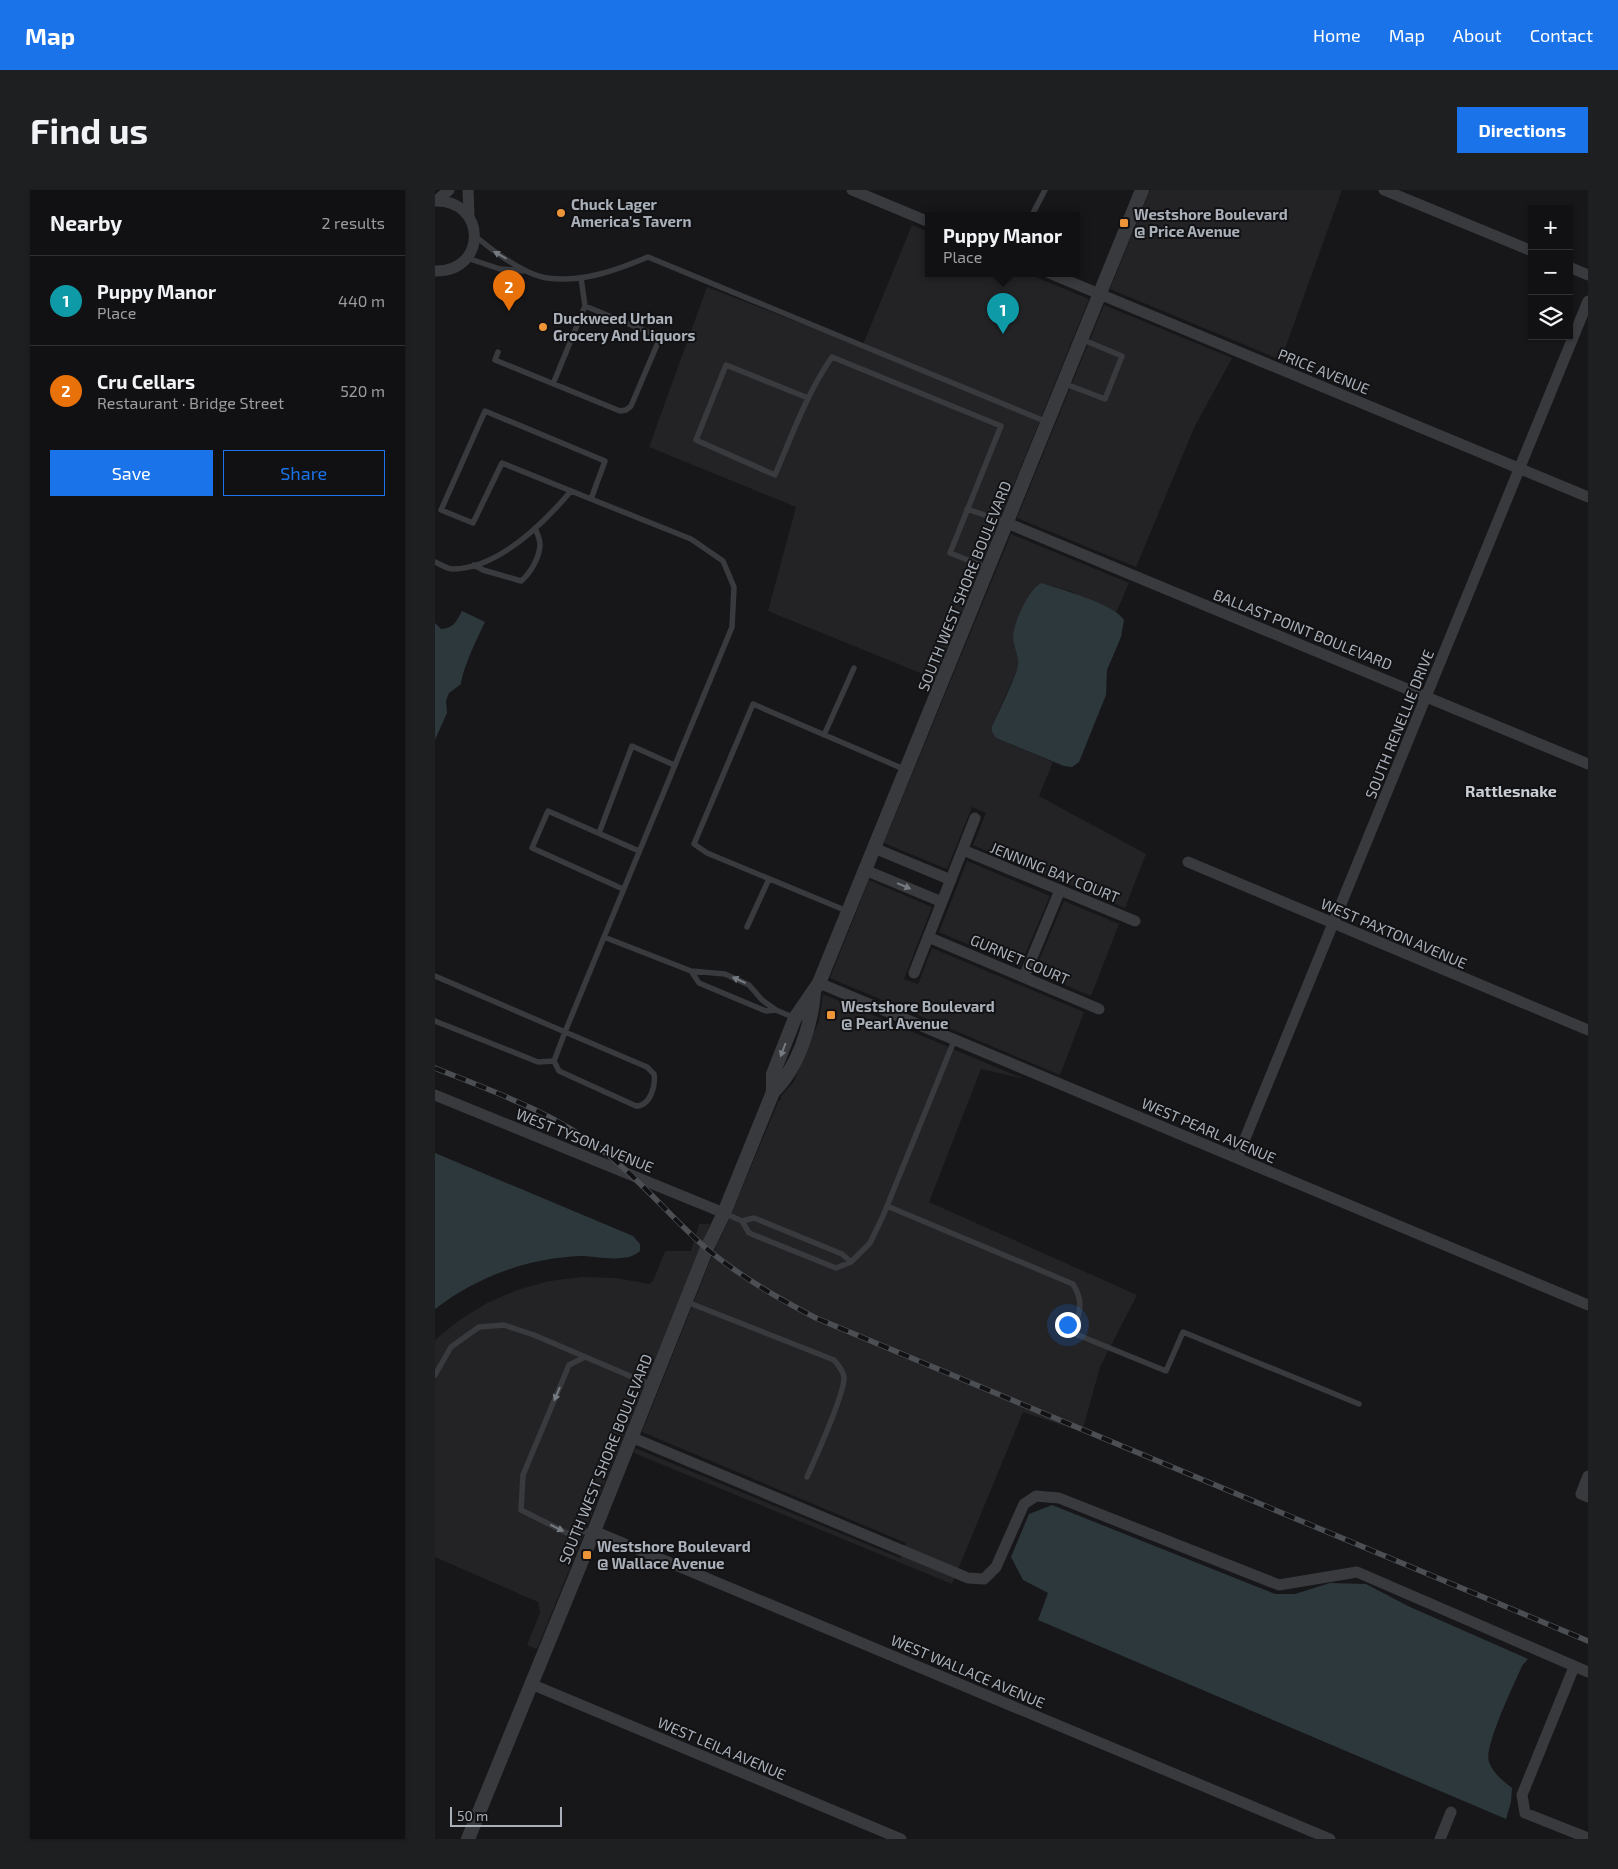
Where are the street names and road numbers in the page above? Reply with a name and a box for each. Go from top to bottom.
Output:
street label: PRICE AVENUE [1276,344,1372,398]
street label: SOUTH WEST SHORE BOULEVARD [913,478,1015,694]
street label: BALLAST POINT BOULEVARD [1211,585,1395,673]
street label: SOUTH RENELLIE DRIVE [1361,647,1437,801]
street label: JENNING BAY COURT [988,838,1122,906]
street label: WEST PAXTON AVENUE [1318,894,1470,972]
street label: GURNET COURT [968,930,1072,988]
street label: WEST PEARL AVENUE [1139,1094,1279,1166]
street label: WEST TYSON AVENUE [514,1104,656,1176]
street label: SOUTH WEST SHORE BOULEVARD [554,1351,656,1567]
street label: WEST WALLACE AVENUE [888,1630,1048,1712]
street label: WEST LEILA AVENUE [655,1713,789,1783]

